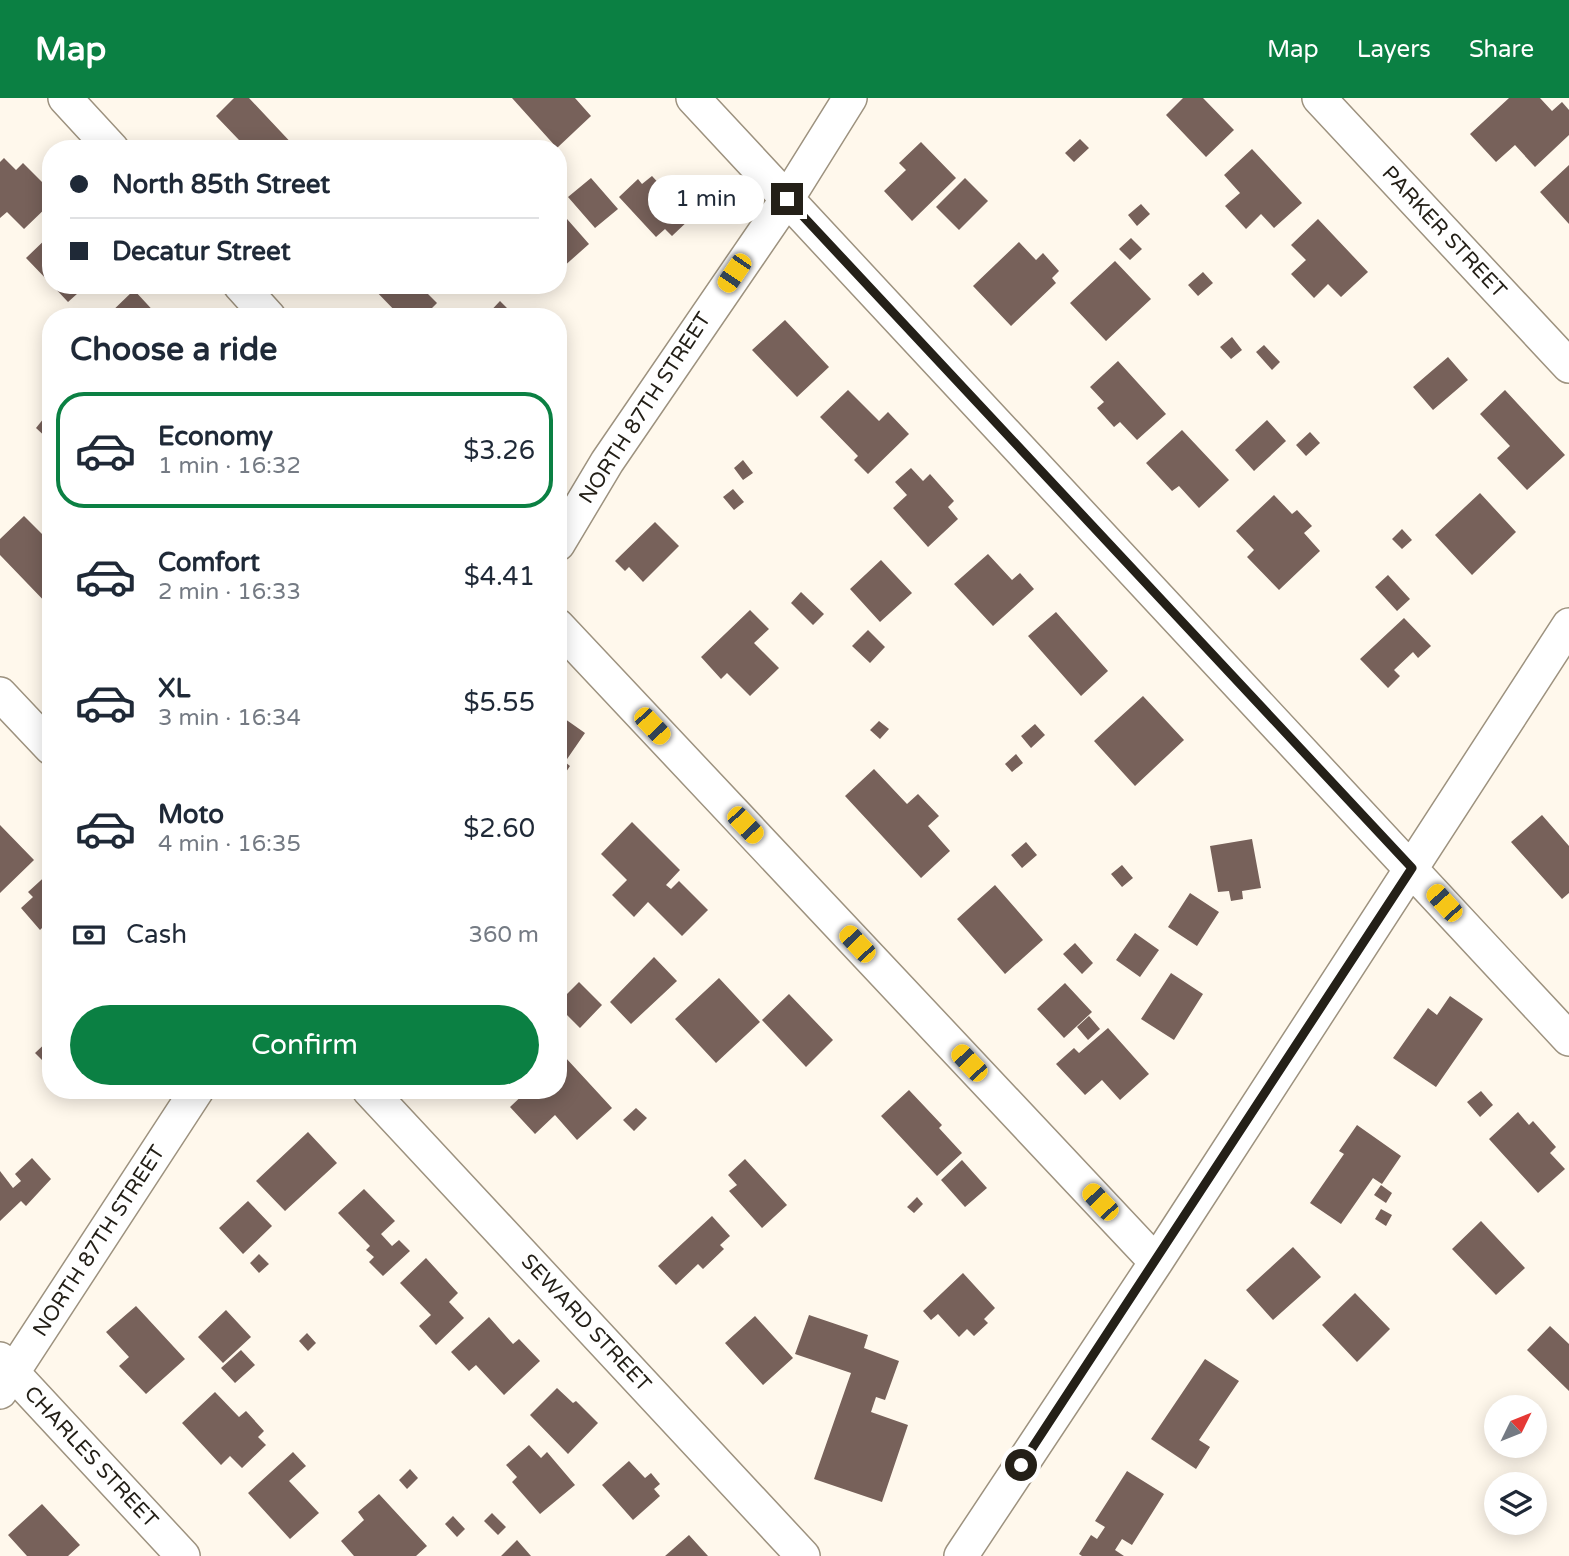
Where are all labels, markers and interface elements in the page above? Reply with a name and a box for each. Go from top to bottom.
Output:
text: Map [35,30,106,69]
text: Map [1267,35,1319,64]
text: Layers [1357,35,1431,64]
text: Share [1469,35,1534,64]
street label: PARKER STREET [1376,161,1512,303]
text: North 85th Street [112,169,330,200]
callout: 1 min [647,174,762,224]
route end [771,183,803,215]
text: 1 min [675,185,737,213]
text: Decatur Street [112,236,291,267]
car [714,250,755,296]
street label: NORTH 87TH STREET [574,308,716,508]
text: Choose a ride [70,331,277,369]
icon: car [74,419,137,482]
text: Economy [158,421,273,452]
text: $3.26 [463,435,535,466]
text: 1 min · 16:32 [158,452,301,480]
icon: car [74,545,137,608]
text: Comfort [158,547,260,578]
text: $4.41 [464,561,535,592]
text: 2 min · 16:33 [158,578,301,606]
icon: car [74,671,137,734]
text: XL [158,673,190,704]
text: $5.55 [463,687,535,718]
car [630,703,675,749]
text: 3 min · 16:34 [158,704,301,732]
icon: car [74,797,137,860]
text: Moto [158,799,224,830]
car [723,802,768,848]
text: $2.60 [463,813,535,844]
text: 4 min · 16:35 [158,830,301,858]
car [1423,880,1466,926]
icon: cash [70,916,108,954]
text: Cash [126,919,187,950]
text: 360 m [469,921,539,949]
car [835,921,880,967]
button: Confirm [70,1005,539,1085]
car [947,1040,992,1086]
street label: NORTH 87TH STREET [28,1141,170,1341]
car [1078,1179,1123,1225]
street label: SEWARD STREET [516,1249,656,1397]
street label: CHARLES STREET [19,1381,163,1533]
north arrow [1484,1395,1547,1458]
map controls [1484,1395,1547,1535]
route start [1005,1449,1037,1481]
button: layers [1484,1472,1547,1535]

